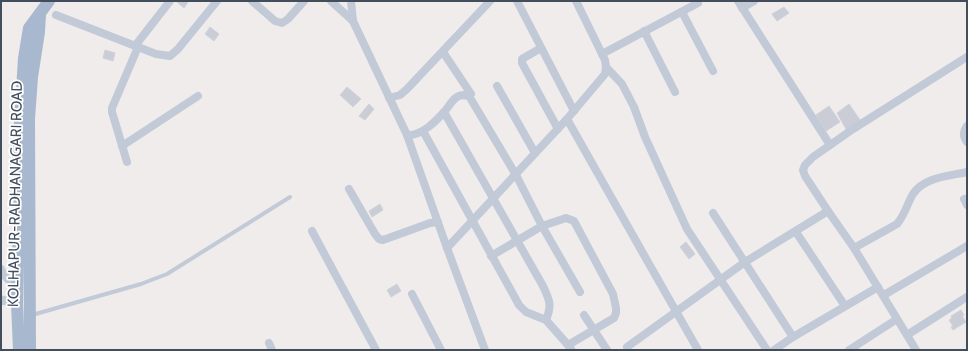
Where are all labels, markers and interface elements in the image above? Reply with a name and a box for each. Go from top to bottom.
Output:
street label: KOLHAPUR-RADHANAGARI ROAD [4,80,26,307]

